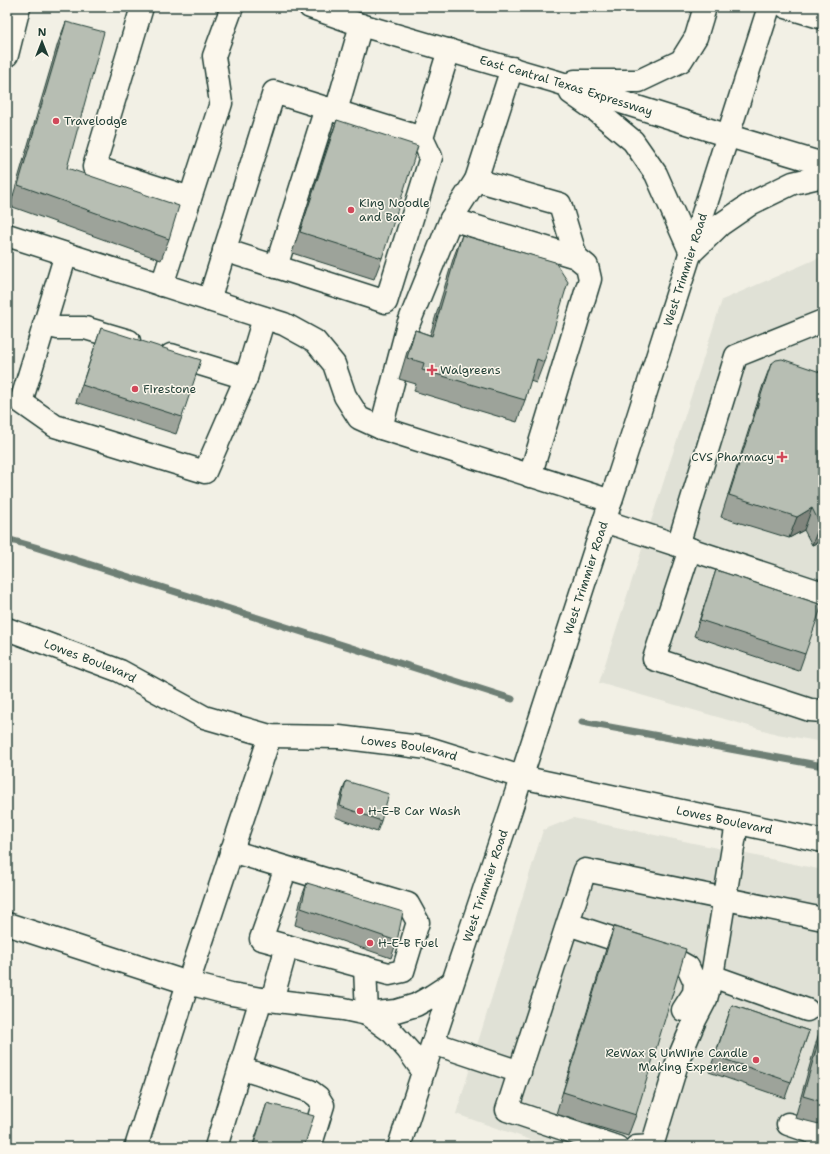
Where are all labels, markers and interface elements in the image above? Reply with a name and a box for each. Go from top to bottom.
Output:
north arrow [22,22,62,62]
text: N [38,25,47,40]
street label: East Central Texas Expressway [478,52,655,120]
place label: Travelodge [64,113,128,129]
marker: Travelodge [51,116,61,126]
place label: King Noodle and Bar [359,195,430,225]
marker: King Noodle and Bar [346,205,356,215]
street label: West Trimmier Road [660,211,711,328]
place label: Walgreens [440,362,501,378]
marker: Walgreens [427,365,437,375]
place label: Firestone [143,381,197,397]
marker: Firestone [130,384,140,394]
place label: CVS Pharmacy [691,449,774,465]
marker: CVS Pharmacy [777,452,787,462]
street label: West Trimmier Road [560,519,612,636]
street label: Lowes Boulevard [42,635,140,687]
street label: Lowes Boulevard [360,732,460,765]
street label: Lowes Boulevard [675,802,774,838]
place label: H-E-B Car Wash [368,803,461,819]
marker: H-E-B Car Wash [355,806,365,816]
street label: West Trimmier Road [459,827,512,944]
place label: H-E-B Fuel [378,935,438,951]
marker: H-E-B Fuel [365,938,375,948]
place label: ReWax & UnWine Candle Making Experience [605,1045,748,1075]
marker: ReWax & UnWine Candle Making Experience [751,1055,761,1065]

